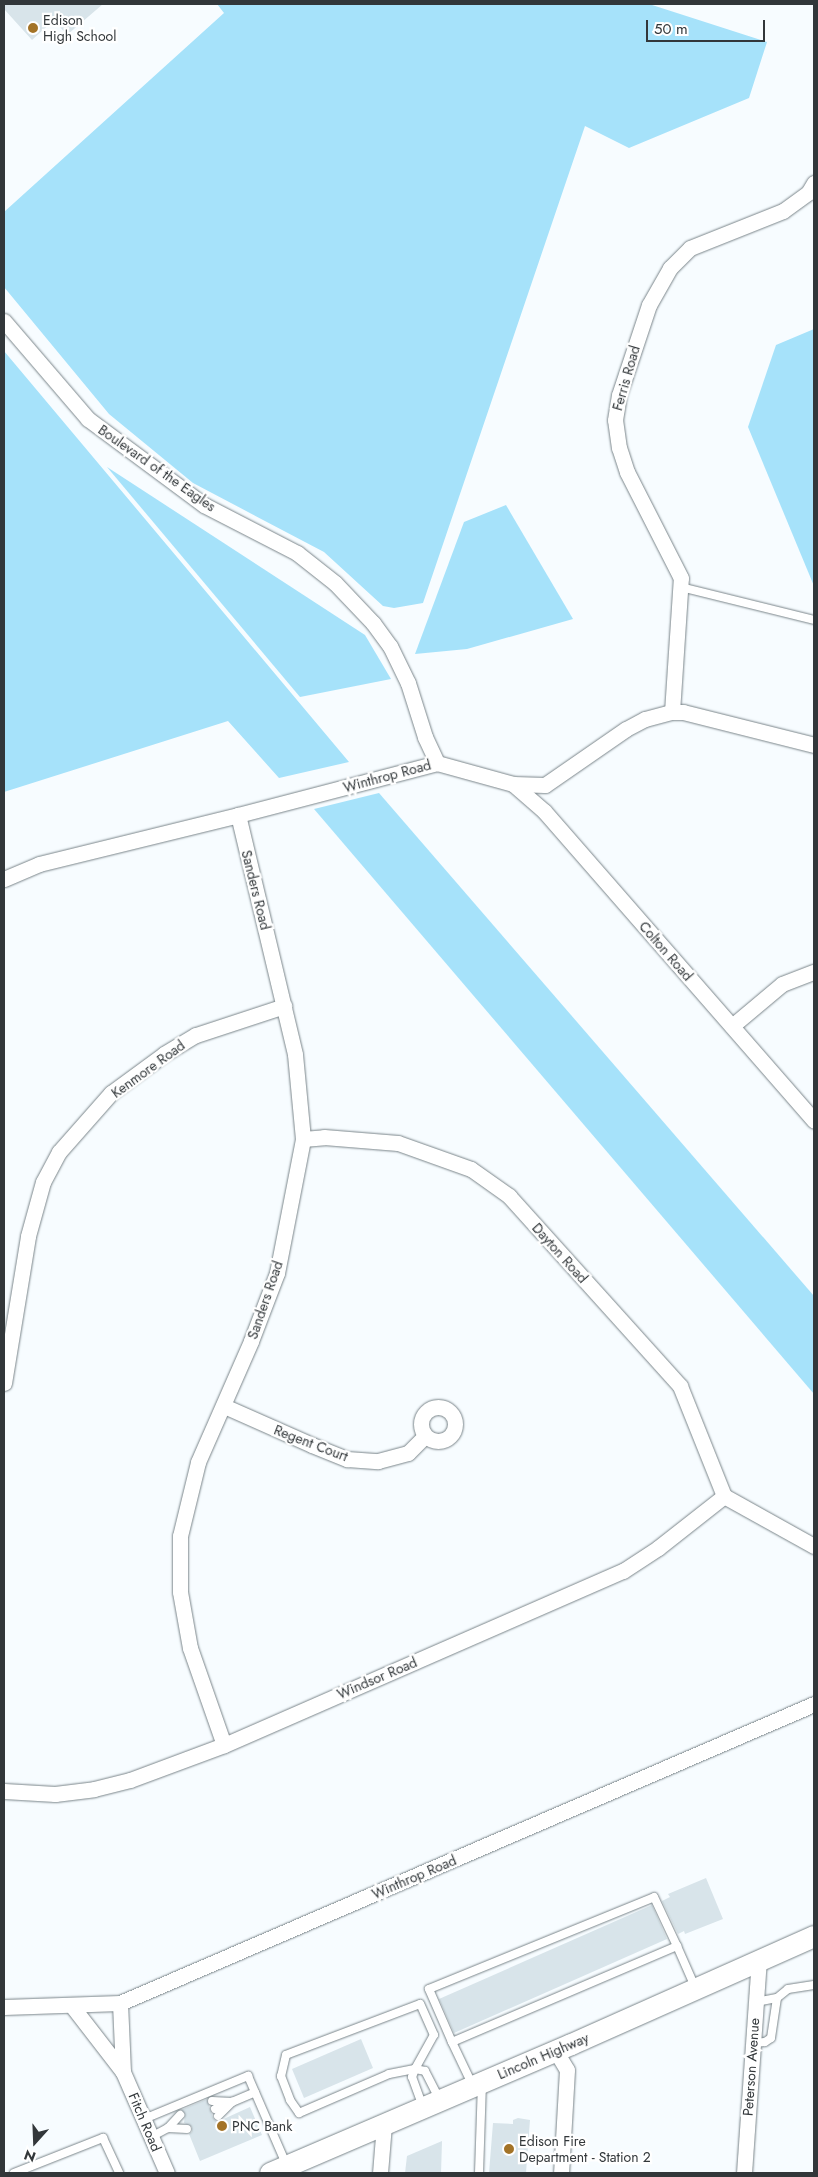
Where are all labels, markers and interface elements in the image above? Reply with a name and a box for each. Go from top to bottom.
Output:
scale bar [648,10,767,42]
place label: Edison High School [43,12,116,44]
text: 50 m [654,18,688,40]
marker: Edison High School [27,22,39,34]
street label: Ferris Road [609,343,643,413]
street label: Boulevard of the Eagles [95,421,219,515]
street label: Winthrop Road [341,756,433,796]
street label: Sanders Road [238,848,274,932]
street label: Colton Road [636,918,696,984]
street label: Kenmore Road [108,1037,188,1101]
street label: Dayton Road [529,1219,591,1287]
street label: Sanders Road [244,1259,286,1341]
street label: Regent Court [272,1421,350,1465]
street label: Windsor Road [334,1654,420,1702]
street label: Winthrop Road [369,1852,459,1902]
street label: Peterson Avenue [739,2017,763,2117]
street label: Lincoln Highway [495,2029,591,2083]
street label: Fitch Road [125,2090,165,2154]
north arrow [10,2117,60,2167]
place label: PNC Bank [232,2118,292,2134]
marker: PNC Bank [216,2120,228,2132]
place label: Edison Fire Department - Station 2 [519,2133,651,2166]
marker: Edison Fire Department - Station 2 [503,2143,515,2155]
text: N [21,2145,39,2167]

